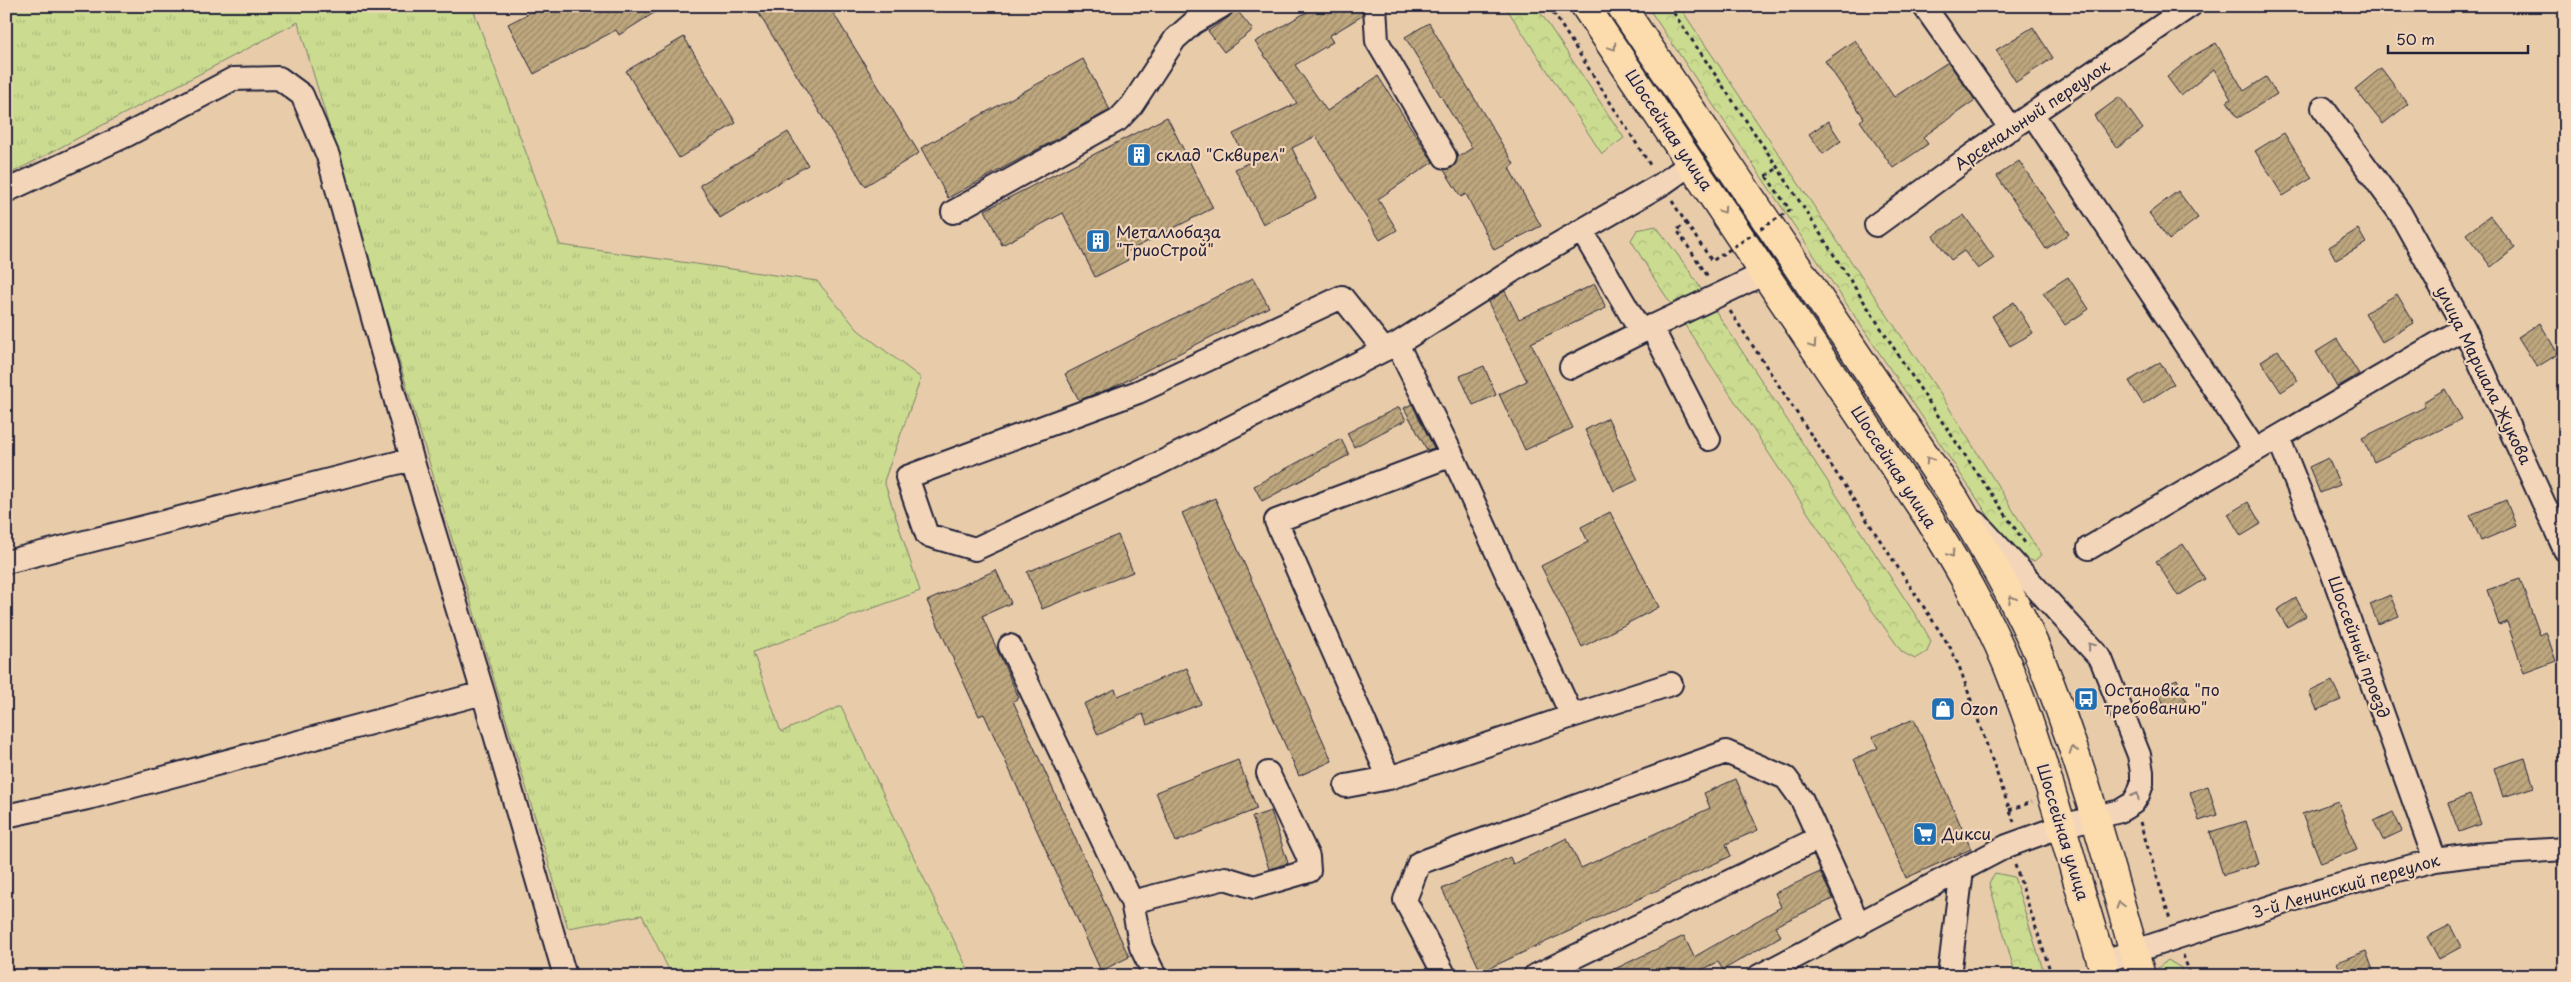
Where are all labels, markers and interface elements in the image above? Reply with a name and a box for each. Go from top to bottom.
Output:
scale bar [2388,22,2528,54]
text: 50 m [2396,27,2435,50]
one-way arrow [1606,41,1616,50]
street label: Арсенальный переулок [1949,53,2114,175]
street label: Шоссейная улица [1620,64,1719,195]
building icon: склад "Сквирел" [1126,142,1152,168]
place label: склад "Сквирел" [1156,142,1285,166]
one-way arrow [1717,204,1726,214]
place label: Металлобаза "ТриоСтрой" [1116,219,1221,261]
building icon: Металлобаза "ТриоСтрой" [1085,228,1111,254]
street label: улица Маршала Жукова [2431,281,2539,468]
one-way arrow [1807,340,1817,349]
street label: Шоссейная улица [1846,400,1944,532]
one-way arrow [1926,456,1935,466]
one-way arrow [1944,549,1954,558]
street label: Шоссейный проезд [2323,572,2397,721]
one-way arrow [2008,595,2018,604]
one-way arrow [2088,643,2096,652]
place label: Остановка "по требованию" [2104,677,2220,719]
bus stop icon: Остановка "по требованию" [2073,686,2099,712]
shop icon: Ozon [1930,696,1956,722]
place label: Ozon [1960,696,1998,720]
one-way arrow [2069,746,2079,755]
street label: Шоссейная улица [2032,760,2096,903]
one-way arrow [2130,793,2140,802]
supermarket icon: Дикси [1912,821,1938,847]
place label: Дикси [1941,821,1991,845]
street label: 3-й Ленинский переулок [2249,847,2443,923]
one-way arrow [2116,902,2126,910]

